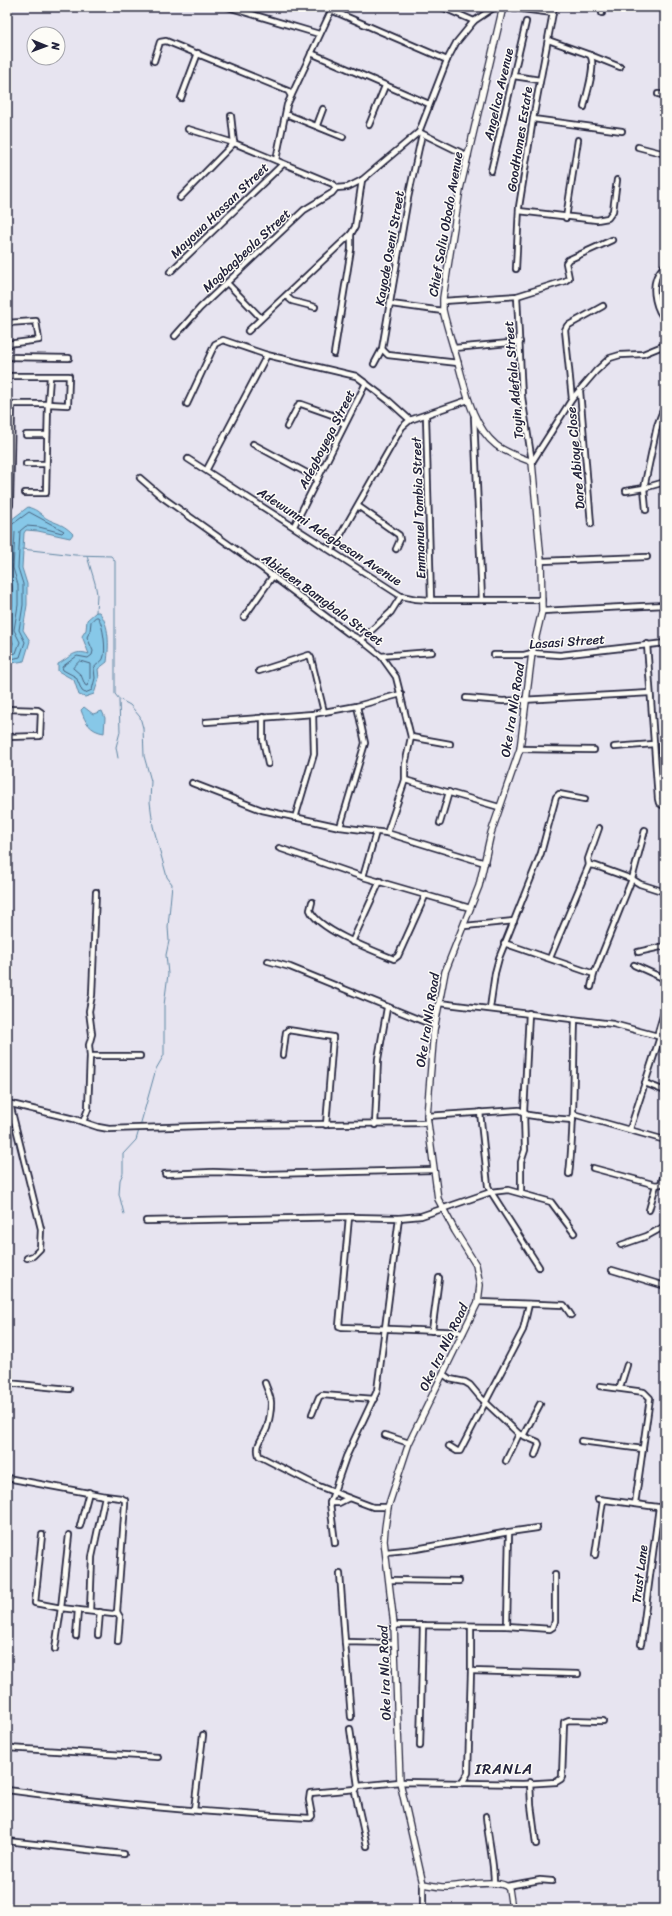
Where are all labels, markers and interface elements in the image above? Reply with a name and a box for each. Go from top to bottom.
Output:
north arrow [26,26,66,66]
text: N [46,41,65,51]
street label: Angelica Avenue [476,46,520,143]
street label: GoodHomes Estate [500,85,539,193]
street label: Chief Saliu Obodo Avenue [421,149,470,299]
street label: Mayowa Hassan Street [164,156,275,264]
street label: Kayode Oseni Street [368,188,411,307]
street label: Magbagbeola Street [197,203,296,298]
street label: Toyin Adefala Street [497,320,530,440]
street label: Adegboyega Street [291,385,362,494]
street label: Dare Abioye Close [560,405,591,510]
street label: Emmanuel Tombia Street [405,436,432,579]
street label: Adewunmi Adegbesan Avenue [252,480,407,592]
street label: Abideen Bamgbala Street [256,547,389,652]
street label: Lasasi Street [528,627,606,656]
street label: Oke Ira Nla Road [494,660,531,759]
street label: Oke Ira Nla Road [409,970,446,1069]
street label: Oke Ira Nla Road [412,1298,475,1395]
street label: Trust Lane [625,1543,654,1605]
street label: Oke Ira Nla Road [371,1624,398,1721]
district label: IRANLA [474,1756,533,1782]

